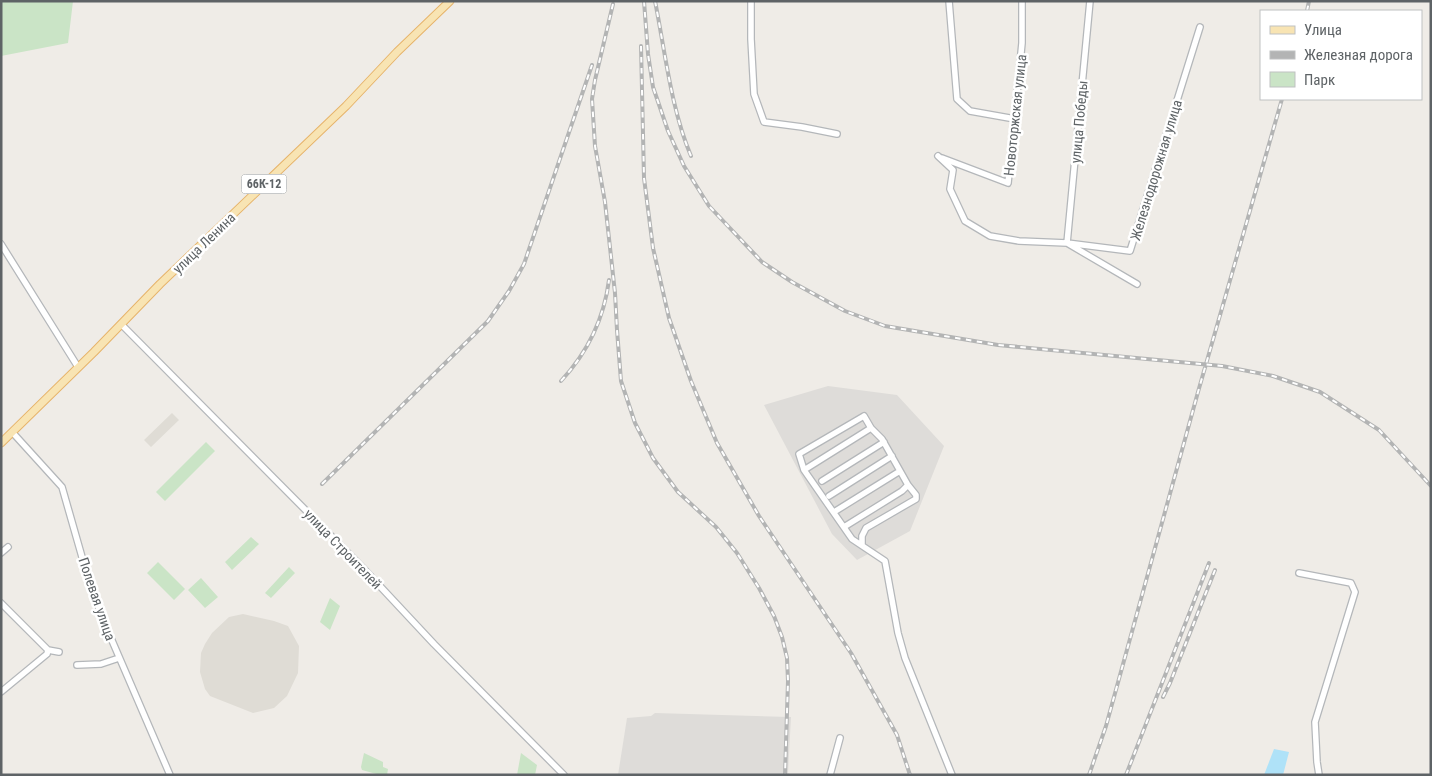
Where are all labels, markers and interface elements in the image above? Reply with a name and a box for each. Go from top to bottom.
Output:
legend [1260,10,1422,100]
text: Улица [1304,21,1342,39]
text: Железная дорога [1304,46,1413,64]
street label: Новоторжская улица [1001,53,1029,177]
text: Парк [1304,71,1335,89]
street label: улица Победы [1067,80,1091,164]
street label: Железнодорожная улица [1127,98,1185,242]
road number: 66К-12 [242,174,286,193]
street label: улица Ленина [170,209,238,277]
street label: улица Строителей [301,506,385,592]
street label: Полевая улица [75,555,119,643]

